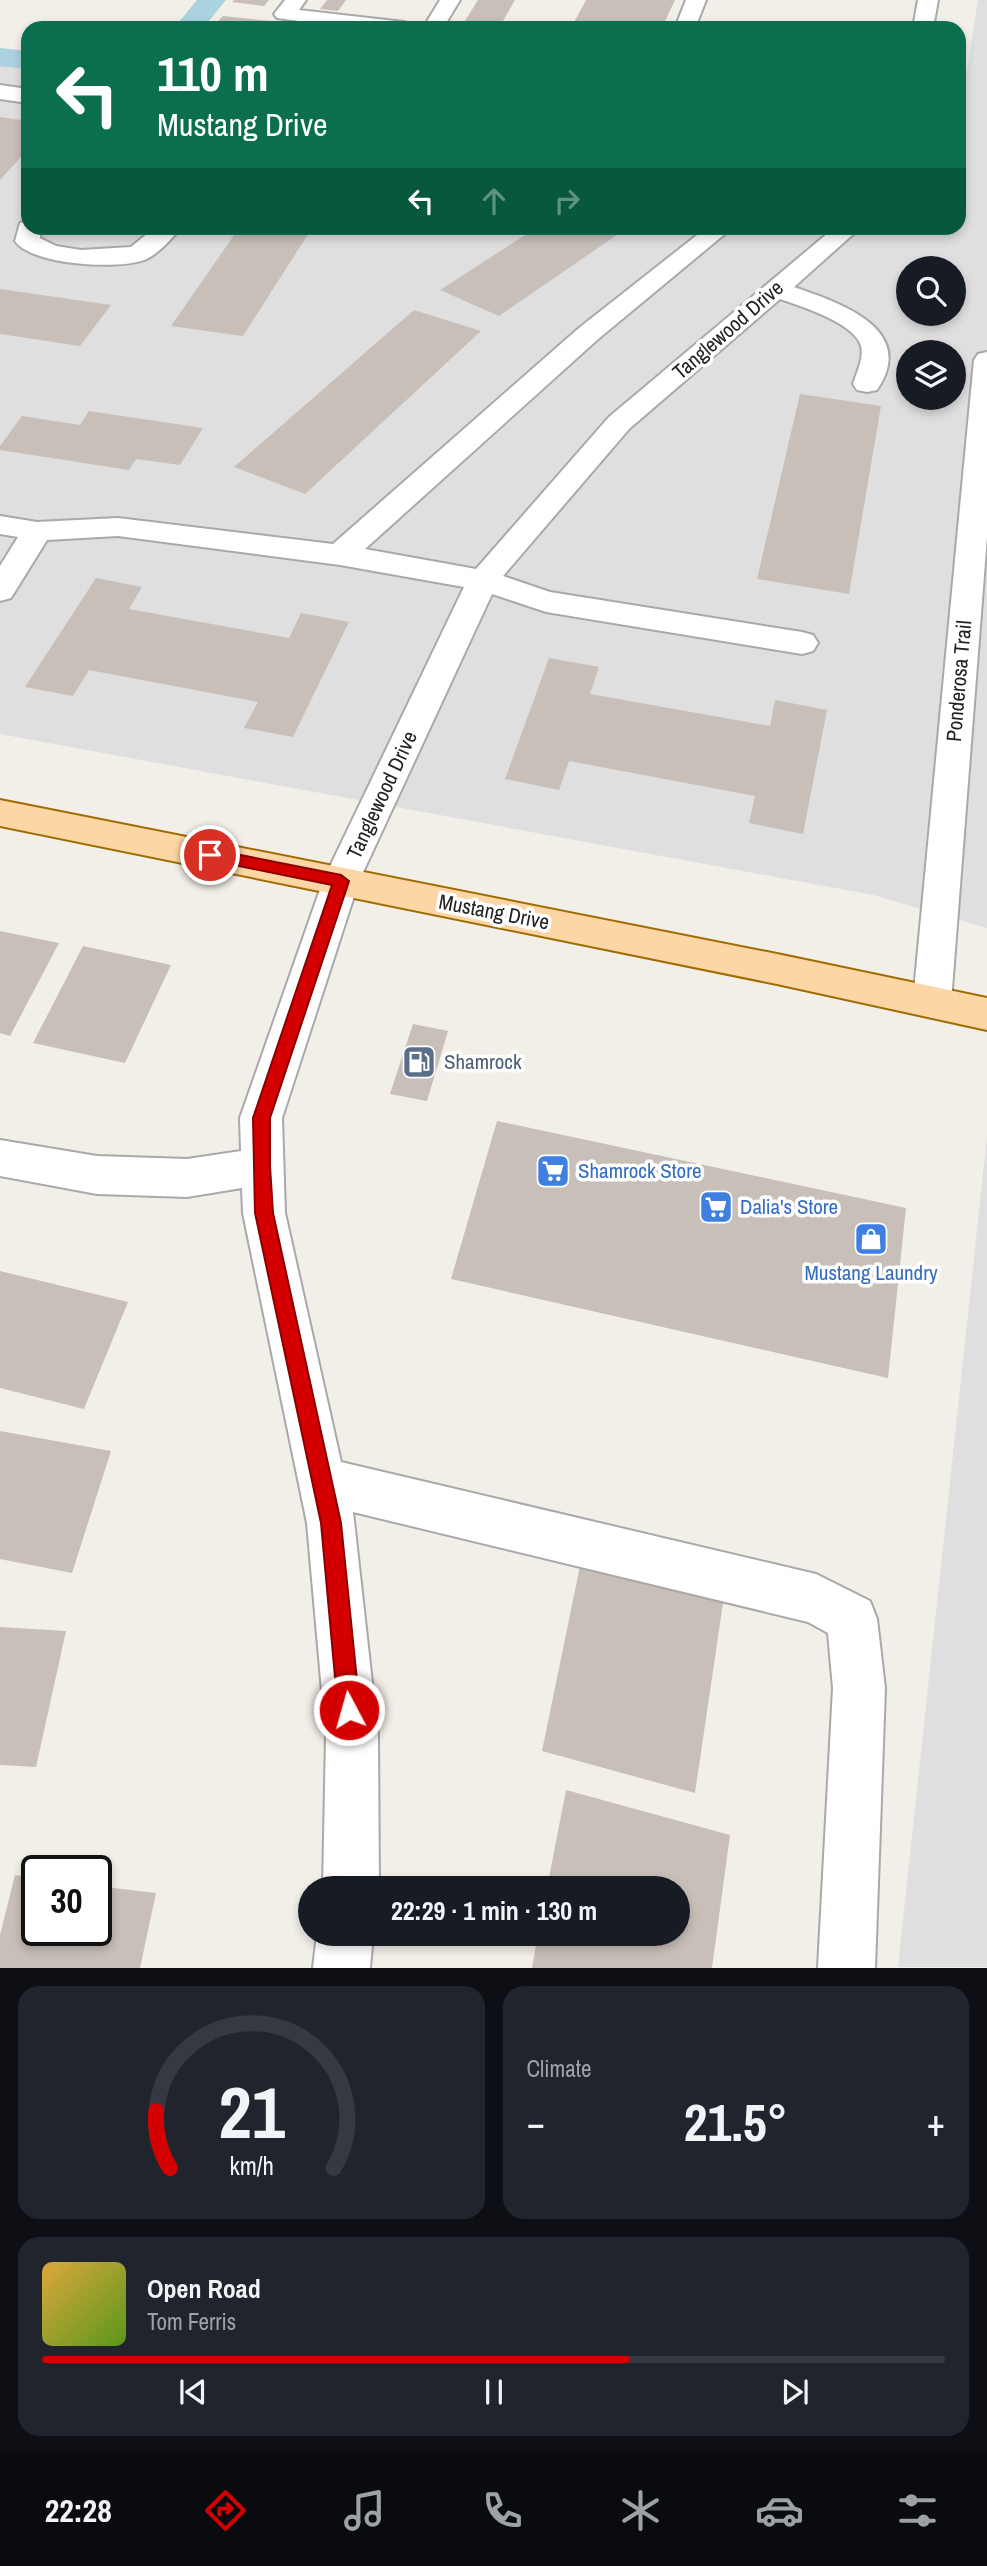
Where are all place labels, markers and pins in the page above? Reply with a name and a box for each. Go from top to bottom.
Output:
pin [180,825,240,885]
fuel station icon: Shamrock [400,1043,438,1081]
place label: Shamrock [444,1047,522,1076]
supermarket icon: Shamrock Store [534,1152,572,1190]
place label: Shamrock Store [578,1156,701,1185]
supermarket icon: Dalia's Store [697,1188,735,1226]
place label: Dalia's Store [740,1192,838,1221]
shop icon: Mustang Laundry [852,1220,890,1258]
place label: Mustang Laundry [804,1258,938,1287]

